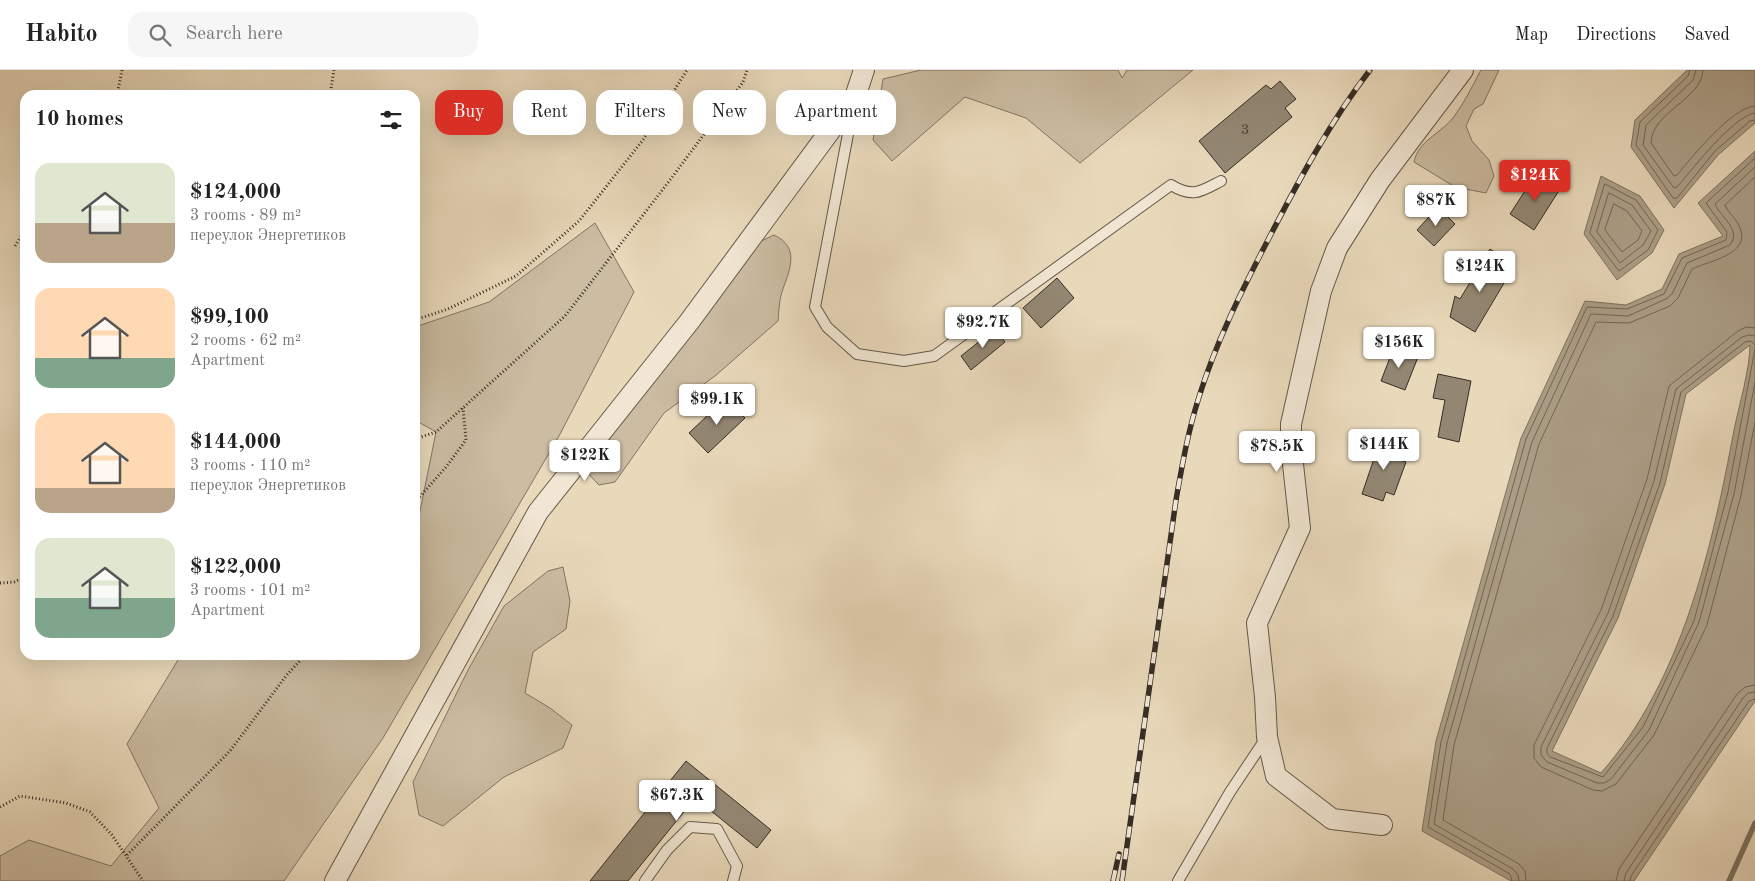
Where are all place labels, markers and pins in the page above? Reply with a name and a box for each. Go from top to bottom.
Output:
pin: $124K [1500,160,1570,202]
pin: $87K [1406,184,1466,227]
pin: $124K [1445,250,1515,293]
pin: $92.7K [942,306,1024,349]
pin: $156K [1364,326,1434,369]
pin: $99.1K [676,384,758,426]
pin: $144K [1349,428,1419,471]
pin: $78.5K [1236,430,1318,473]
pin: $122K [550,440,620,482]
pin: $67.3K [636,780,718,822]

